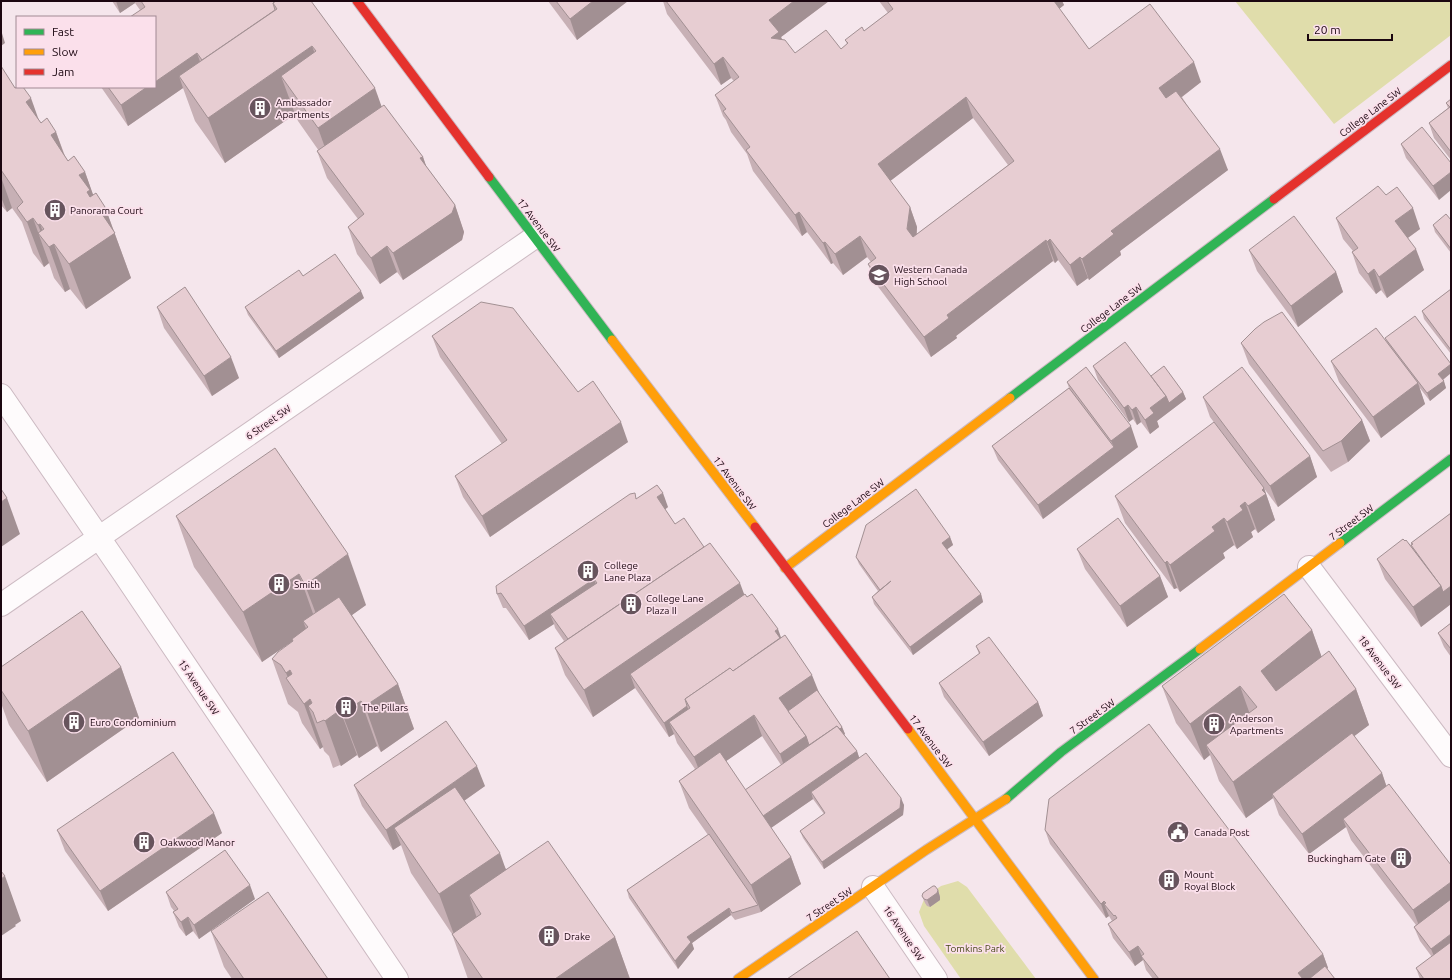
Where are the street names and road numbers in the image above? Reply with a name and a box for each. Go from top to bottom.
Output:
street label: College Lane SW [1337,86,1403,139]
street label: 17 Avenue SW [515,196,562,254]
street label: College Lane SW [1078,282,1144,335]
street label: 6 Street SW [244,403,293,442]
street label: 17 Avenue SW [711,454,758,512]
street label: College Lane SW [820,477,886,530]
street label: 7 Street SW [1327,502,1376,543]
street label: 18 Avenue SW [1356,633,1403,691]
street label: 15 Avenue SW [176,658,221,717]
street label: 7 Street SW [1068,696,1117,736]
street label: 17 Avenue SW [907,712,954,770]
street label: 7 Street SW [804,885,854,924]
street label: 16 Avenue SW [881,904,926,963]

